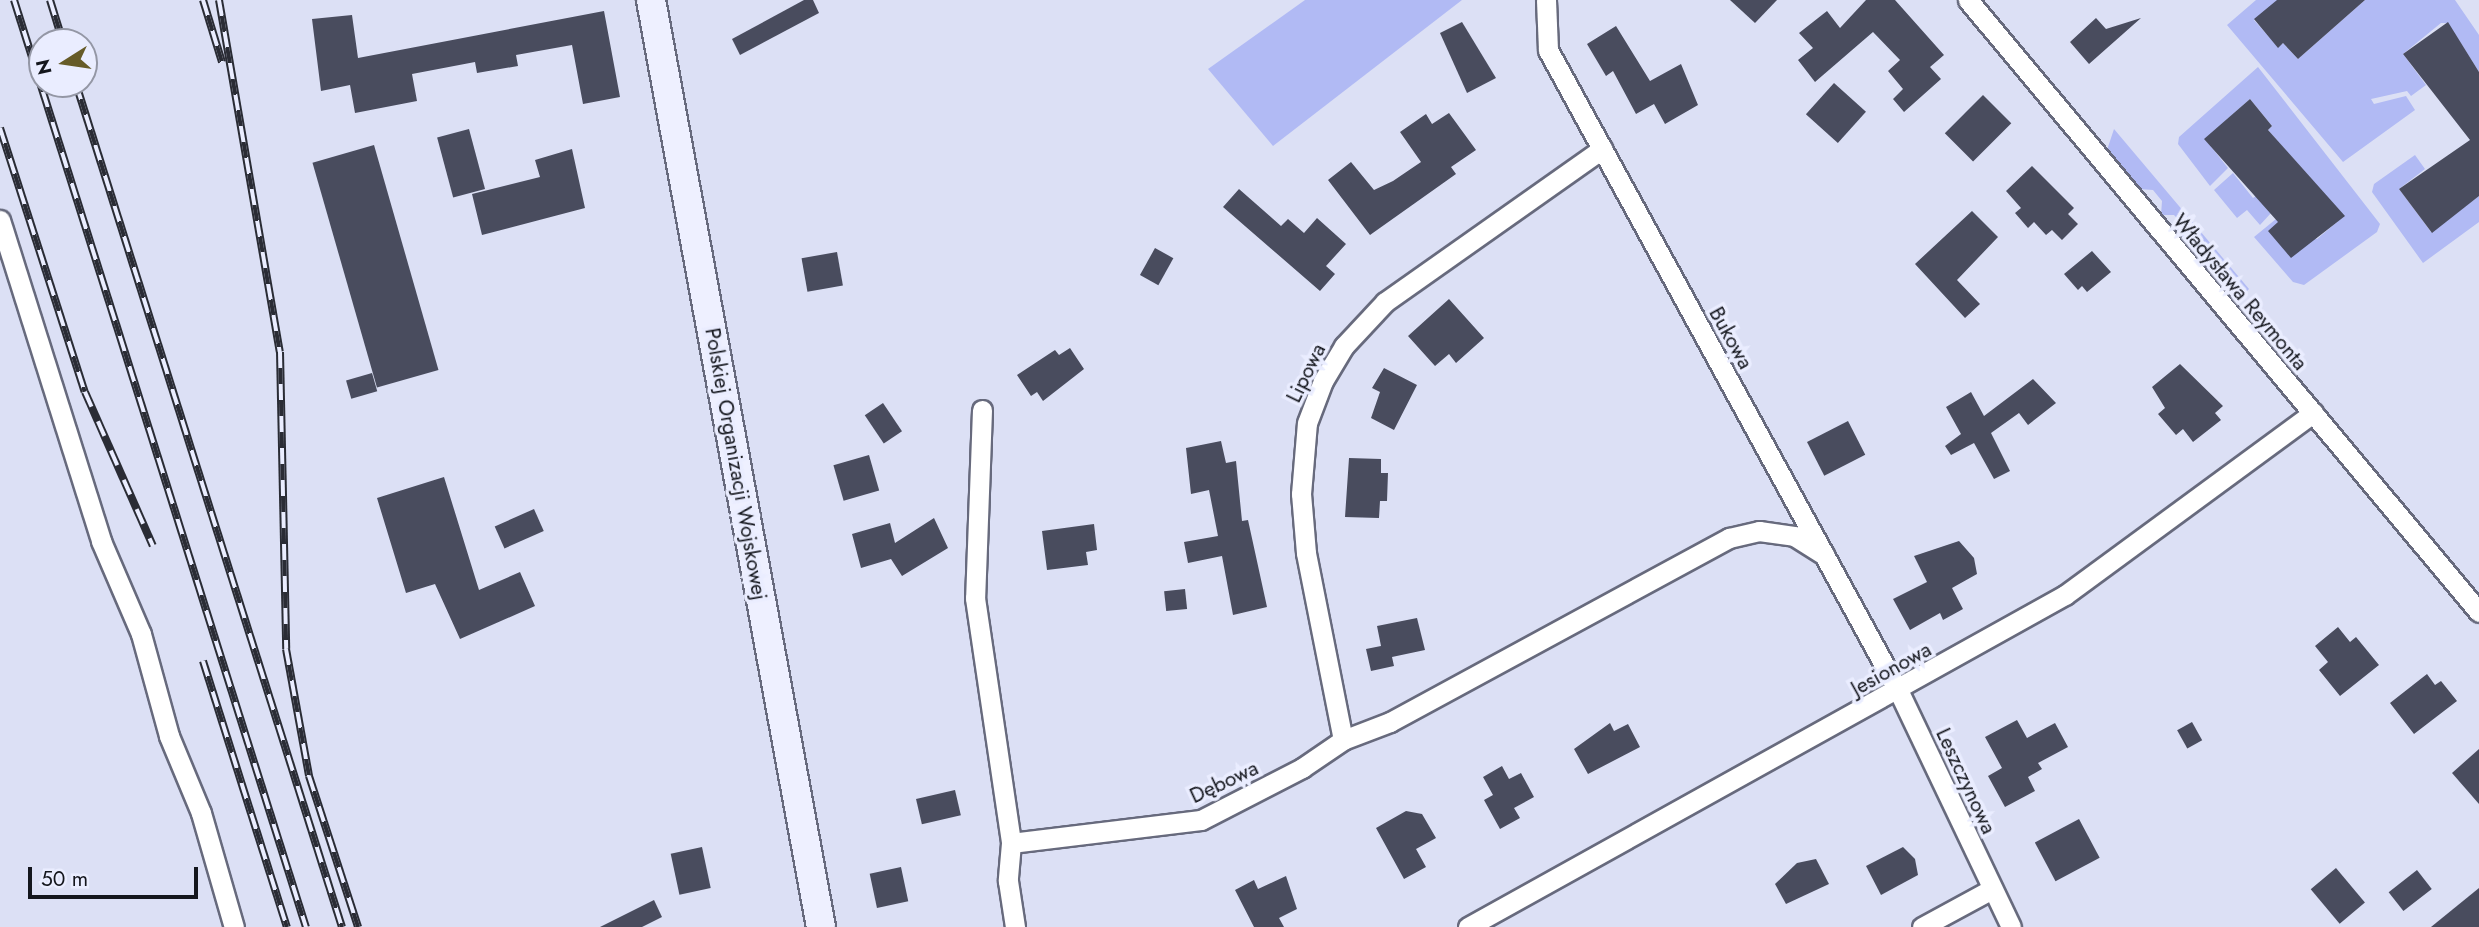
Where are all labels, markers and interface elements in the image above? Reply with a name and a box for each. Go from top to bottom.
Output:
north arrow [28,28,98,98]
text: N [29,57,59,77]
street label: Władysława Reymonta [2167,209,2313,375]
street label: Bukowa [1704,303,1758,373]
street label: Polskiej Organizacji Wojskowej [700,326,772,602]
street label: Lipowa [1281,339,1331,407]
street label: Jesionowa [1846,637,1936,701]
street label: Leszczynowa [1931,724,2001,838]
street label: Dębowa [1186,755,1262,809]
scale bar [32,853,201,897]
text: 50 m [41,864,88,894]

